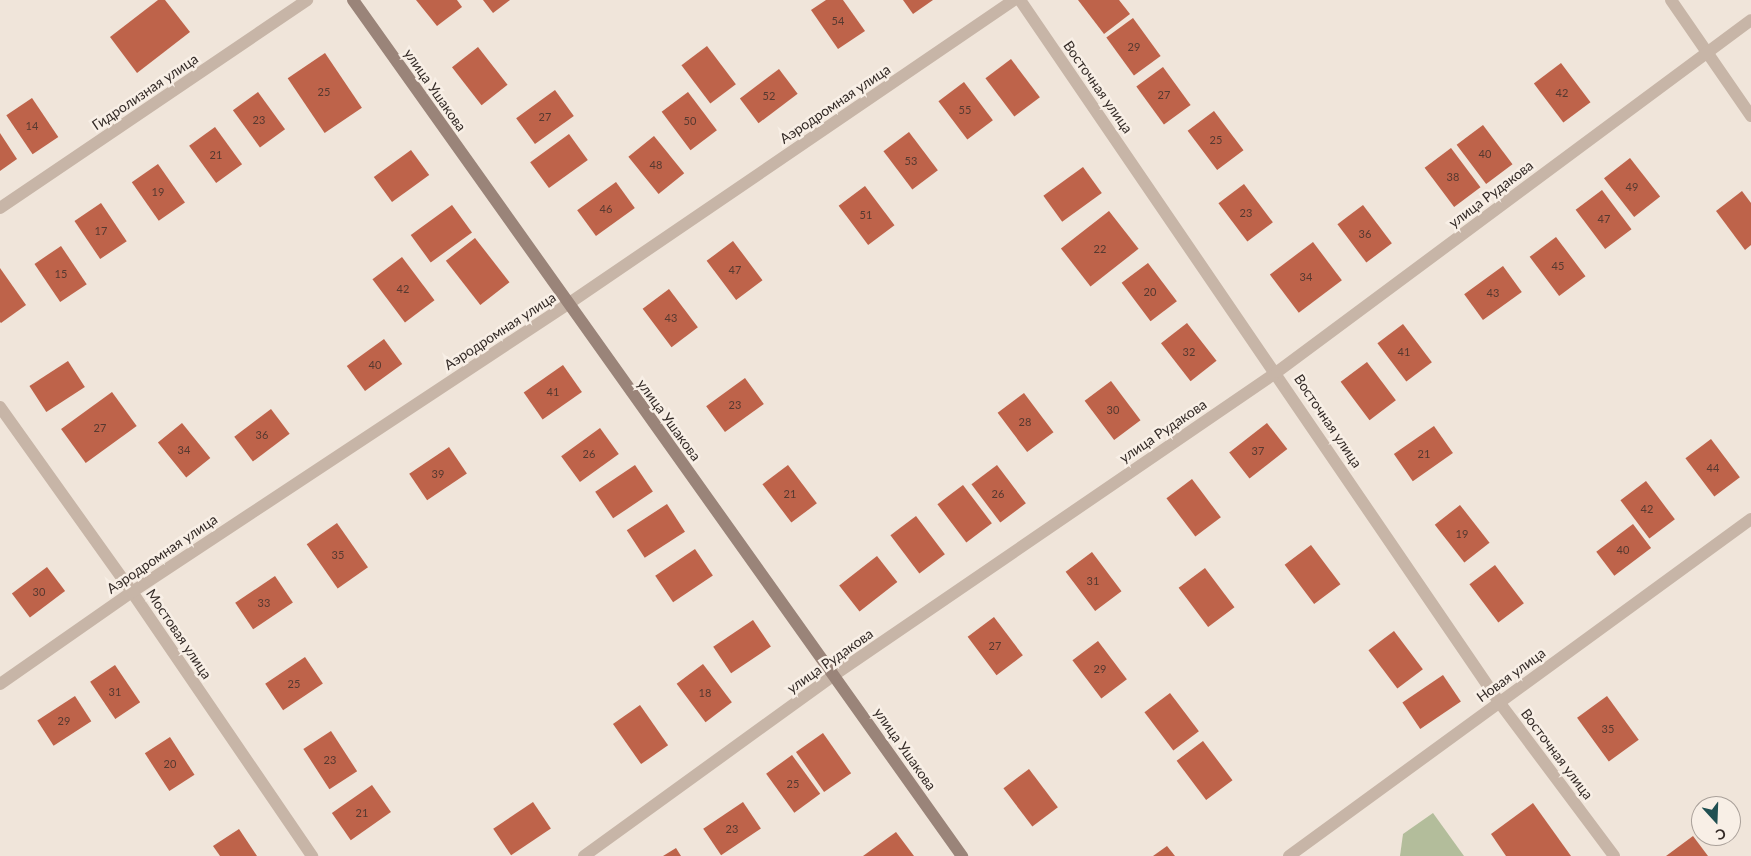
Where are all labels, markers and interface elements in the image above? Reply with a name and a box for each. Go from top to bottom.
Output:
house number: 54 [832,14,844,28]
street label: Восточная улица [1060,38,1136,136]
house number: 29 [1128,40,1140,54]
street label: улица Ушакова [400,45,470,135]
street label: Гидролизная улица [89,50,201,134]
street label: Аэродромная улица [777,61,893,147]
house number: 25 [318,85,330,99]
house number: 42 [1556,86,1568,100]
house number: 27 [1158,88,1170,102]
house number: 52 [763,89,775,103]
house number: 55 [959,103,971,117]
house number: 27 [539,110,551,124]
house number: 23 [253,113,265,127]
house number: 50 [684,114,696,128]
house number: 14 [26,119,38,133]
house number: 25 [1210,133,1222,147]
house number: 40 [1479,147,1491,161]
house number: 21 [210,148,222,162]
house number: 53 [905,154,917,168]
street label: улица Рудакова [1446,157,1536,231]
house number: 48 [650,158,662,172]
house number: 38 [1447,170,1459,184]
house number: 49 [1626,180,1638,194]
house number: 19 [152,185,164,199]
house number: 46 [600,202,612,216]
house number: 23 [1240,206,1252,220]
house number: 51 [860,208,872,222]
house number: 47 [1598,212,1610,226]
house number: 17 [95,224,107,238]
house number: 36 [1359,227,1371,241]
house number: 22 [1094,242,1106,256]
house number: 45 [1552,259,1564,273]
house number: 47 [729,263,741,277]
house number: 15 [55,267,67,281]
house number: 34 [1300,270,1312,284]
house number: 42 [397,282,409,296]
house number: 20 [1144,285,1156,299]
house number: 43 [1487,286,1499,300]
street label: Аэродромная улица [441,289,559,373]
house number: 43 [665,311,677,325]
house number: 32 [1183,345,1195,359]
house number: 41 [1398,345,1410,359]
house number: 40 [369,358,381,372]
street label: Восточная улица [1291,371,1365,471]
street label: улица Ушакова [634,376,704,464]
house number: 41 [547,385,559,399]
street label: улица Рудакова [1116,396,1210,466]
house number: 23 [729,398,741,412]
house number: 30 [1107,403,1119,417]
house number: 28 [1019,415,1031,429]
house number: 27 [94,421,106,435]
house number: 36 [256,428,268,442]
house number: 34 [178,443,190,457]
house number: 37 [1252,444,1264,458]
house number: 26 [583,447,595,461]
house number: 21 [1418,447,1430,461]
house number: 44 [1707,461,1719,475]
house number: 39 [432,467,444,481]
house number: 21 [784,487,796,501]
house number: 26 [992,487,1004,501]
house number: 42 [1641,502,1653,516]
street label: Аэродромная улица [104,511,220,597]
house number: 19 [1456,527,1468,541]
house number: 40 [1617,543,1629,557]
house number: 35 [332,548,344,562]
house number: 31 [1087,574,1099,588]
house number: 30 [33,585,45,599]
street label: Мостовая улица [143,586,215,682]
house number: 33 [258,596,270,610]
street label: улица Рудакова [784,625,876,697]
house number: 27 [989,639,1001,653]
street label: Новая улица [1473,644,1549,706]
house number: 29 [1094,662,1106,676]
house number: 25 [288,677,300,691]
house number: 31 [109,685,121,699]
house number: 18 [699,686,711,700]
street label: улица Ушакова [870,704,940,794]
street label: Восточная улица [1517,705,1597,803]
house number: 29 [58,714,70,728]
house number: 35 [1602,722,1614,736]
house number: 23 [324,753,336,767]
house number: 20 [164,757,176,771]
house number: 25 [787,777,799,791]
north arrow [1691,796,1741,846]
house number: 21 [356,806,368,820]
house number: 23 [726,822,738,836]
text: С [1714,825,1728,844]

